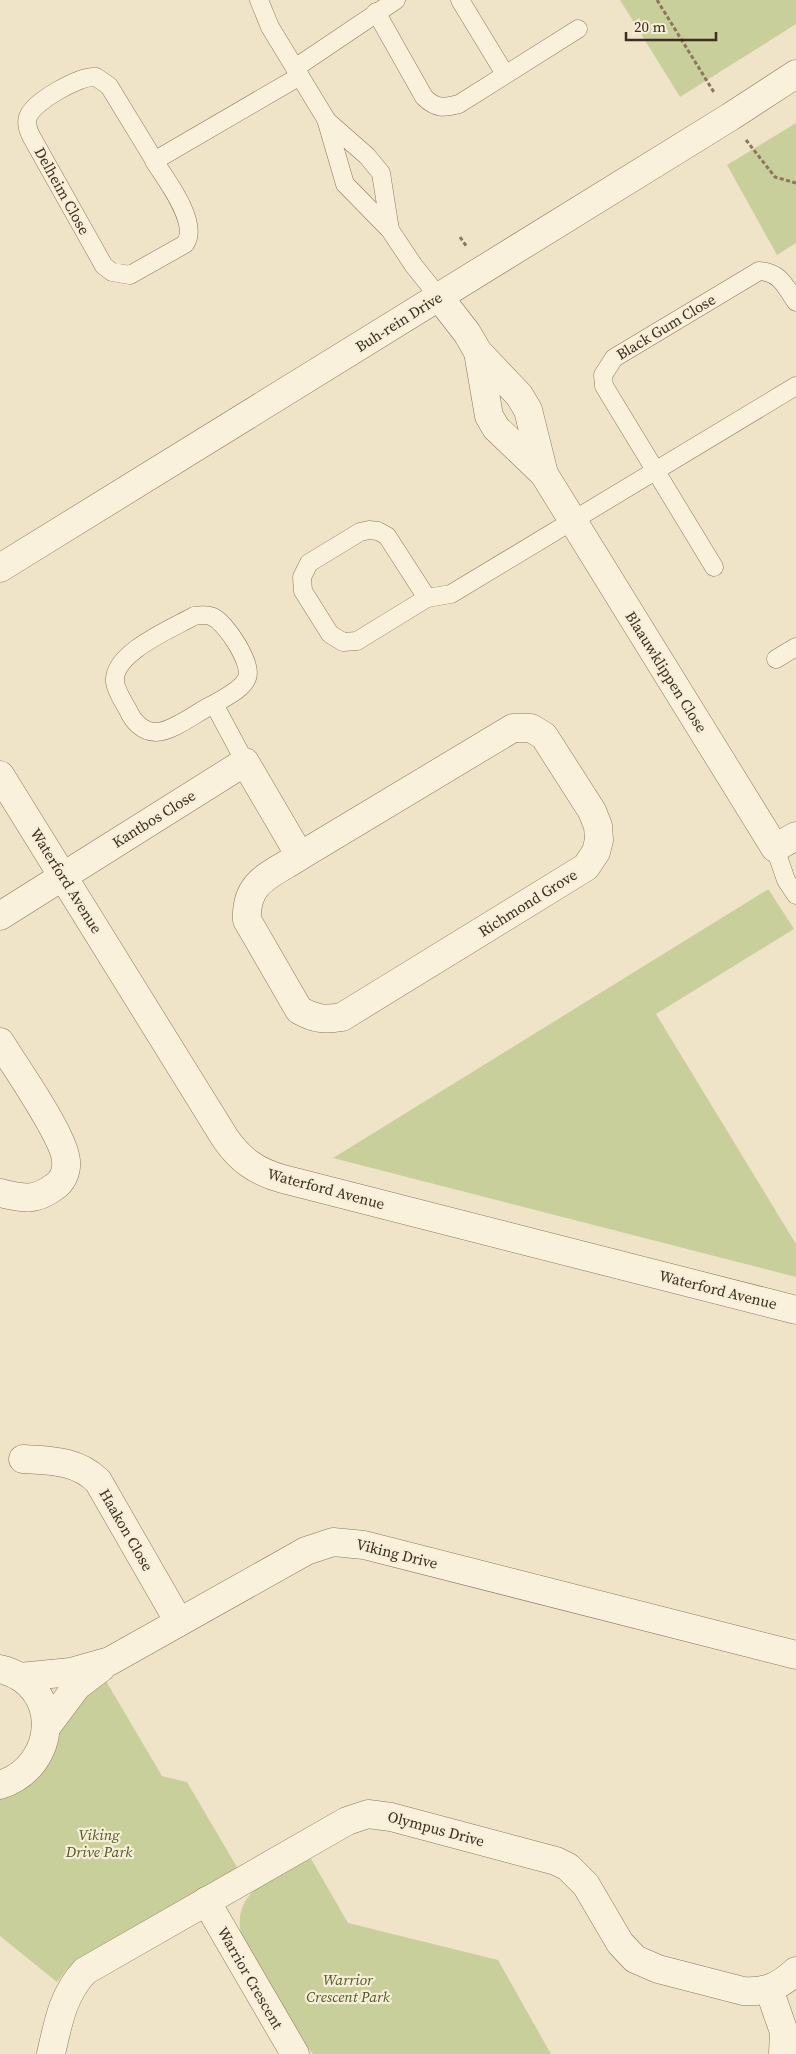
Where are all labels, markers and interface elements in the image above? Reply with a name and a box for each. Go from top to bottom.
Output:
scale bar [626,10,716,42]
text: 20 m [634,16,666,37]
street label: Delheim Close [30,143,95,239]
street label: Buh-rein Drive [351,286,446,357]
street label: Black Gum Close [612,288,720,365]
street label: Blaauwklippen Close [621,607,712,737]
street label: Kantbos Close [108,784,200,853]
street label: Waterford Avenue [26,824,107,938]
street label: Richmond Grove [474,864,581,941]
street label: Waterford Avenue [265,1163,387,1214]
street label: Waterford Avenue [657,1265,780,1314]
street label: Haakon Close [94,1485,159,1575]
street label: Viking Drive [354,1533,440,1574]
street label: Olympus Drive [385,1806,487,1852]
park label: Viking Drive Park [65,1824,133,1862]
street label: Warrior Crescent [213,1923,288,2033]
park label: Warrior Crescent Park [306,1969,391,2007]

